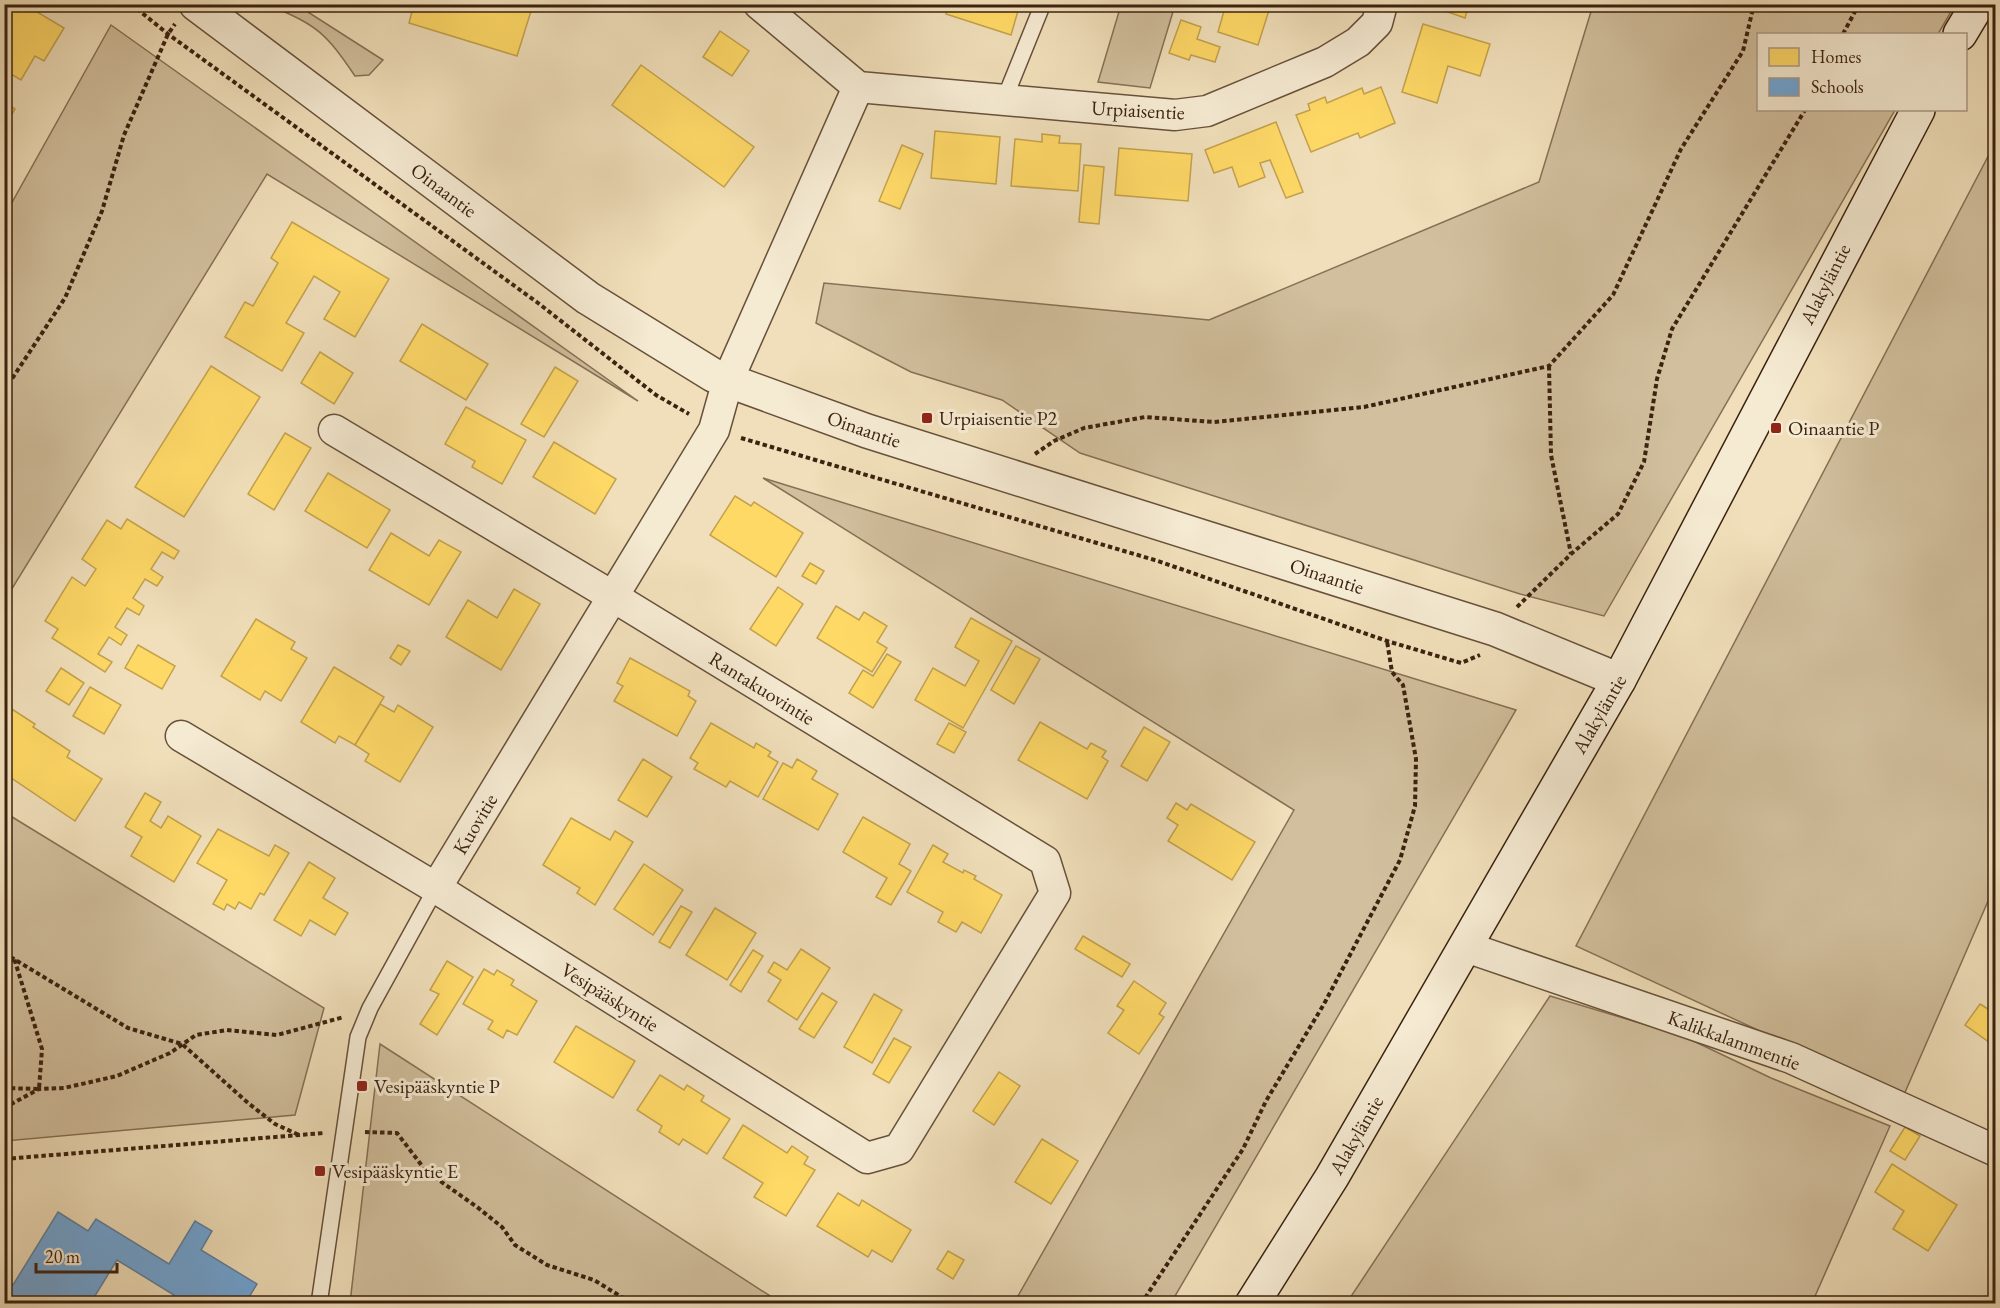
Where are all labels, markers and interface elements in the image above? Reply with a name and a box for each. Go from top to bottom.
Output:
legend [1757,33,1967,111]
text: Homes [1811,45,1862,68]
text: Schools [1811,75,1864,98]
street label: Urpiaisentie [1091,95,1186,125]
street label: Oinaantie [406,157,482,223]
street label: Alakyläntie [1793,239,1856,330]
street label: Oinaantie [824,404,904,454]
place label: Urpiaisentie P2 [939,405,1057,431]
marker: Urpiaisentie P2 [920,411,934,425]
place label: Oinaantie P [1788,415,1879,441]
marker: Oinaantie P [1769,421,1783,435]
street label: Oinaantie [1287,552,1367,600]
street label: Rantakuovintie [704,645,820,731]
street label: Alakyläntie [1565,670,1632,759]
street label: Kuovitie [447,789,503,859]
street label: Vesipääskyntie [556,957,664,1037]
street label: Kalikkalammentie [1664,1004,1804,1076]
place label: Vesipääskyntie P [374,1073,500,1099]
marker: Vesipääskyntie P [355,1079,369,1093]
street label: Alakyläntie [1322,1091,1389,1180]
place label: Vesipääskyntie E [332,1158,458,1184]
marker: Vesipääskyntie E [313,1164,327,1178]
scale bar [36,1236,117,1274]
text: 20 m [45,1245,80,1268]

